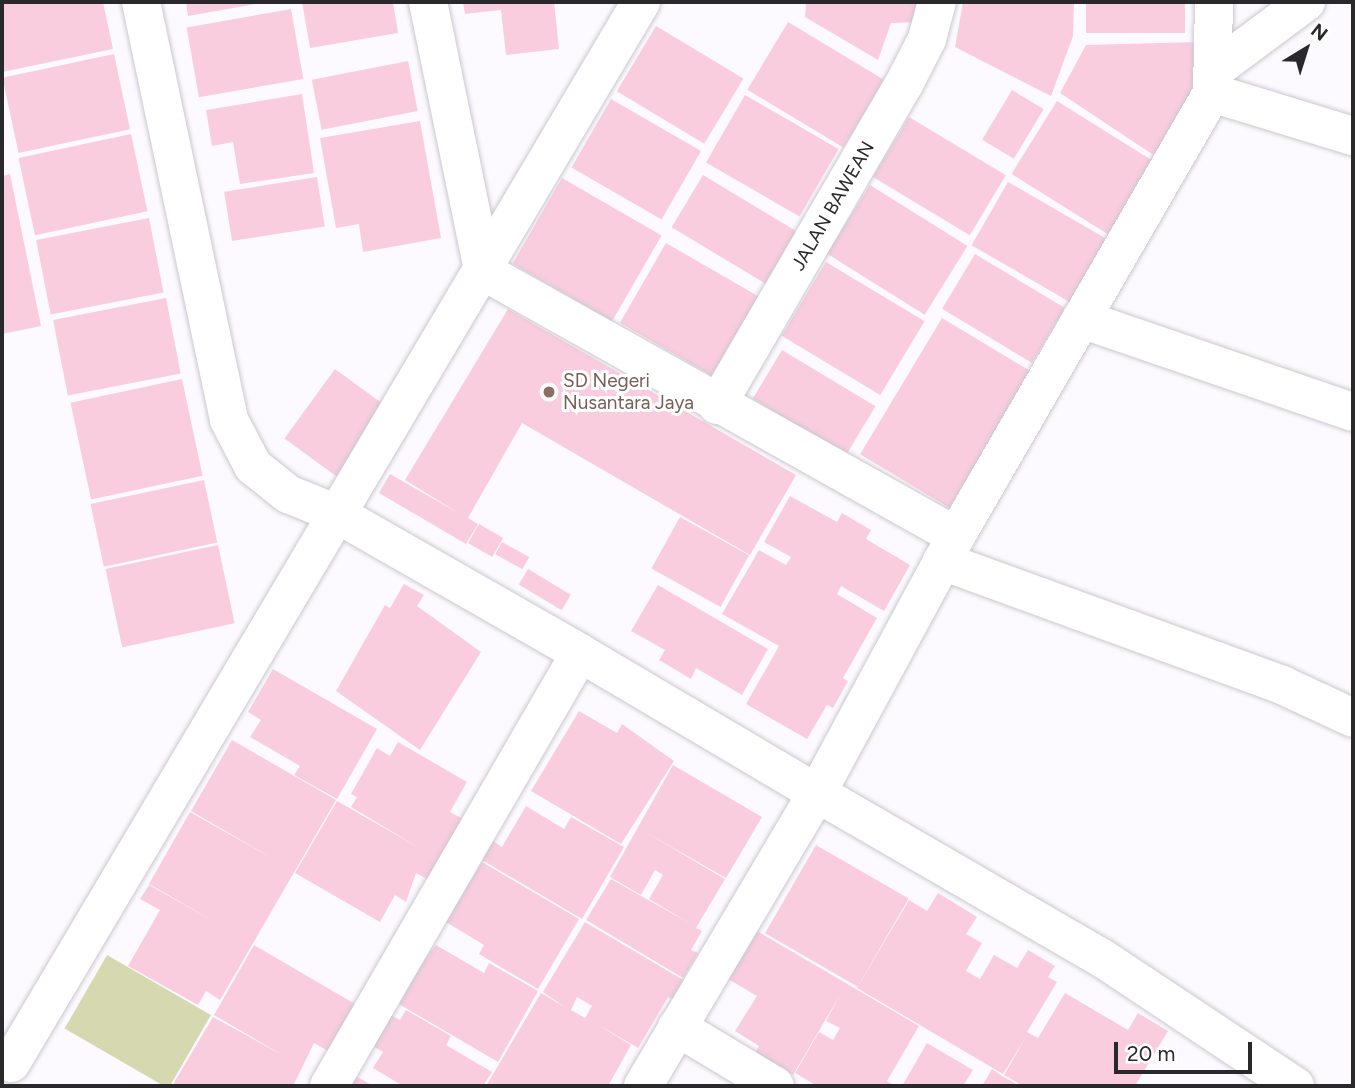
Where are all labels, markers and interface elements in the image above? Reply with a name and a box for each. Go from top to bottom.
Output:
north arrow [1271,14,1341,84]
text: N [1306,18,1332,46]
street label: JALAN BAWEAN [787,137,879,275]
place label: SD Negeri Nusantara Jaya [563,370,694,414]
marker: SD Negeri Nusantara Jaya [541,384,557,400]
scale bar [1117,1028,1255,1072]
text: 20 m [1127,1041,1175,1066]

